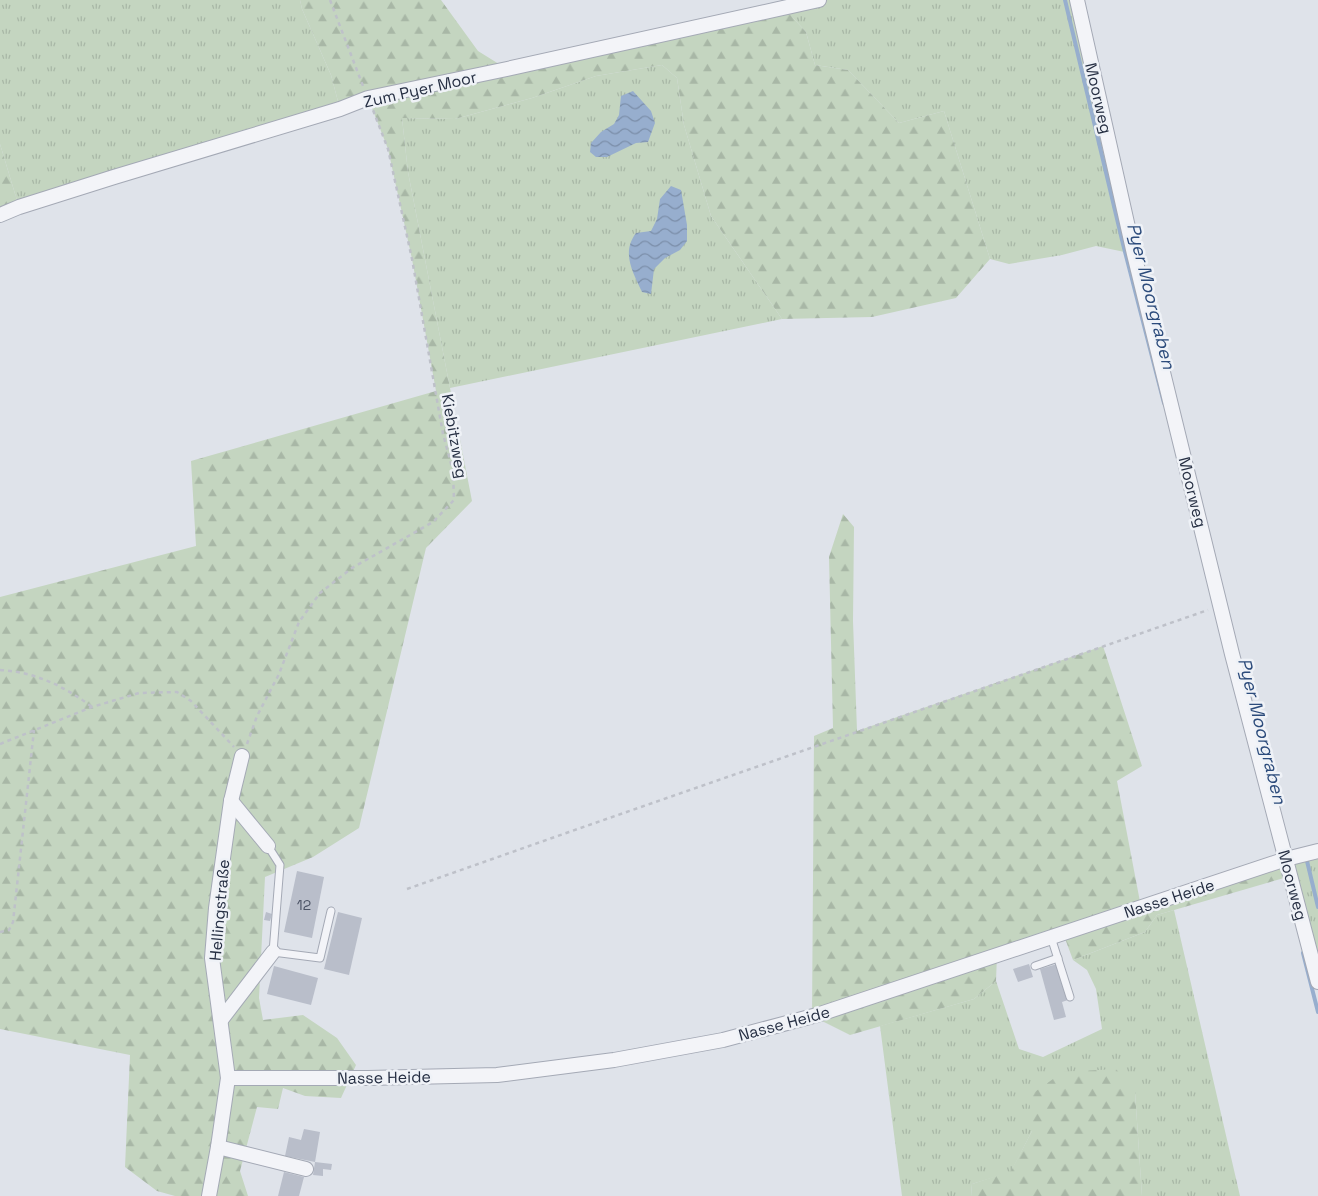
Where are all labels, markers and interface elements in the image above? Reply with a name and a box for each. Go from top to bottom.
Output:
street label: Moorweg [1080,61,1117,136]
street label: Zum Pyer Moor [361,66,479,113]
water label: Pyer Moorgraben [1122,220,1181,372]
street label: Kiebitzweg [437,392,472,480]
street label: Moorweg [1174,455,1211,530]
water label: Pyer Moorgraben [1233,655,1292,807]
street label: Moorweg [1273,848,1312,923]
street label: Hellingstraße [205,858,234,962]
street label: Nasse Heide [1121,874,1217,923]
house number: 12 [297,896,311,914]
street label: Nasse Heide [736,1001,832,1046]
street label: Nasse Heide [337,1066,431,1089]

